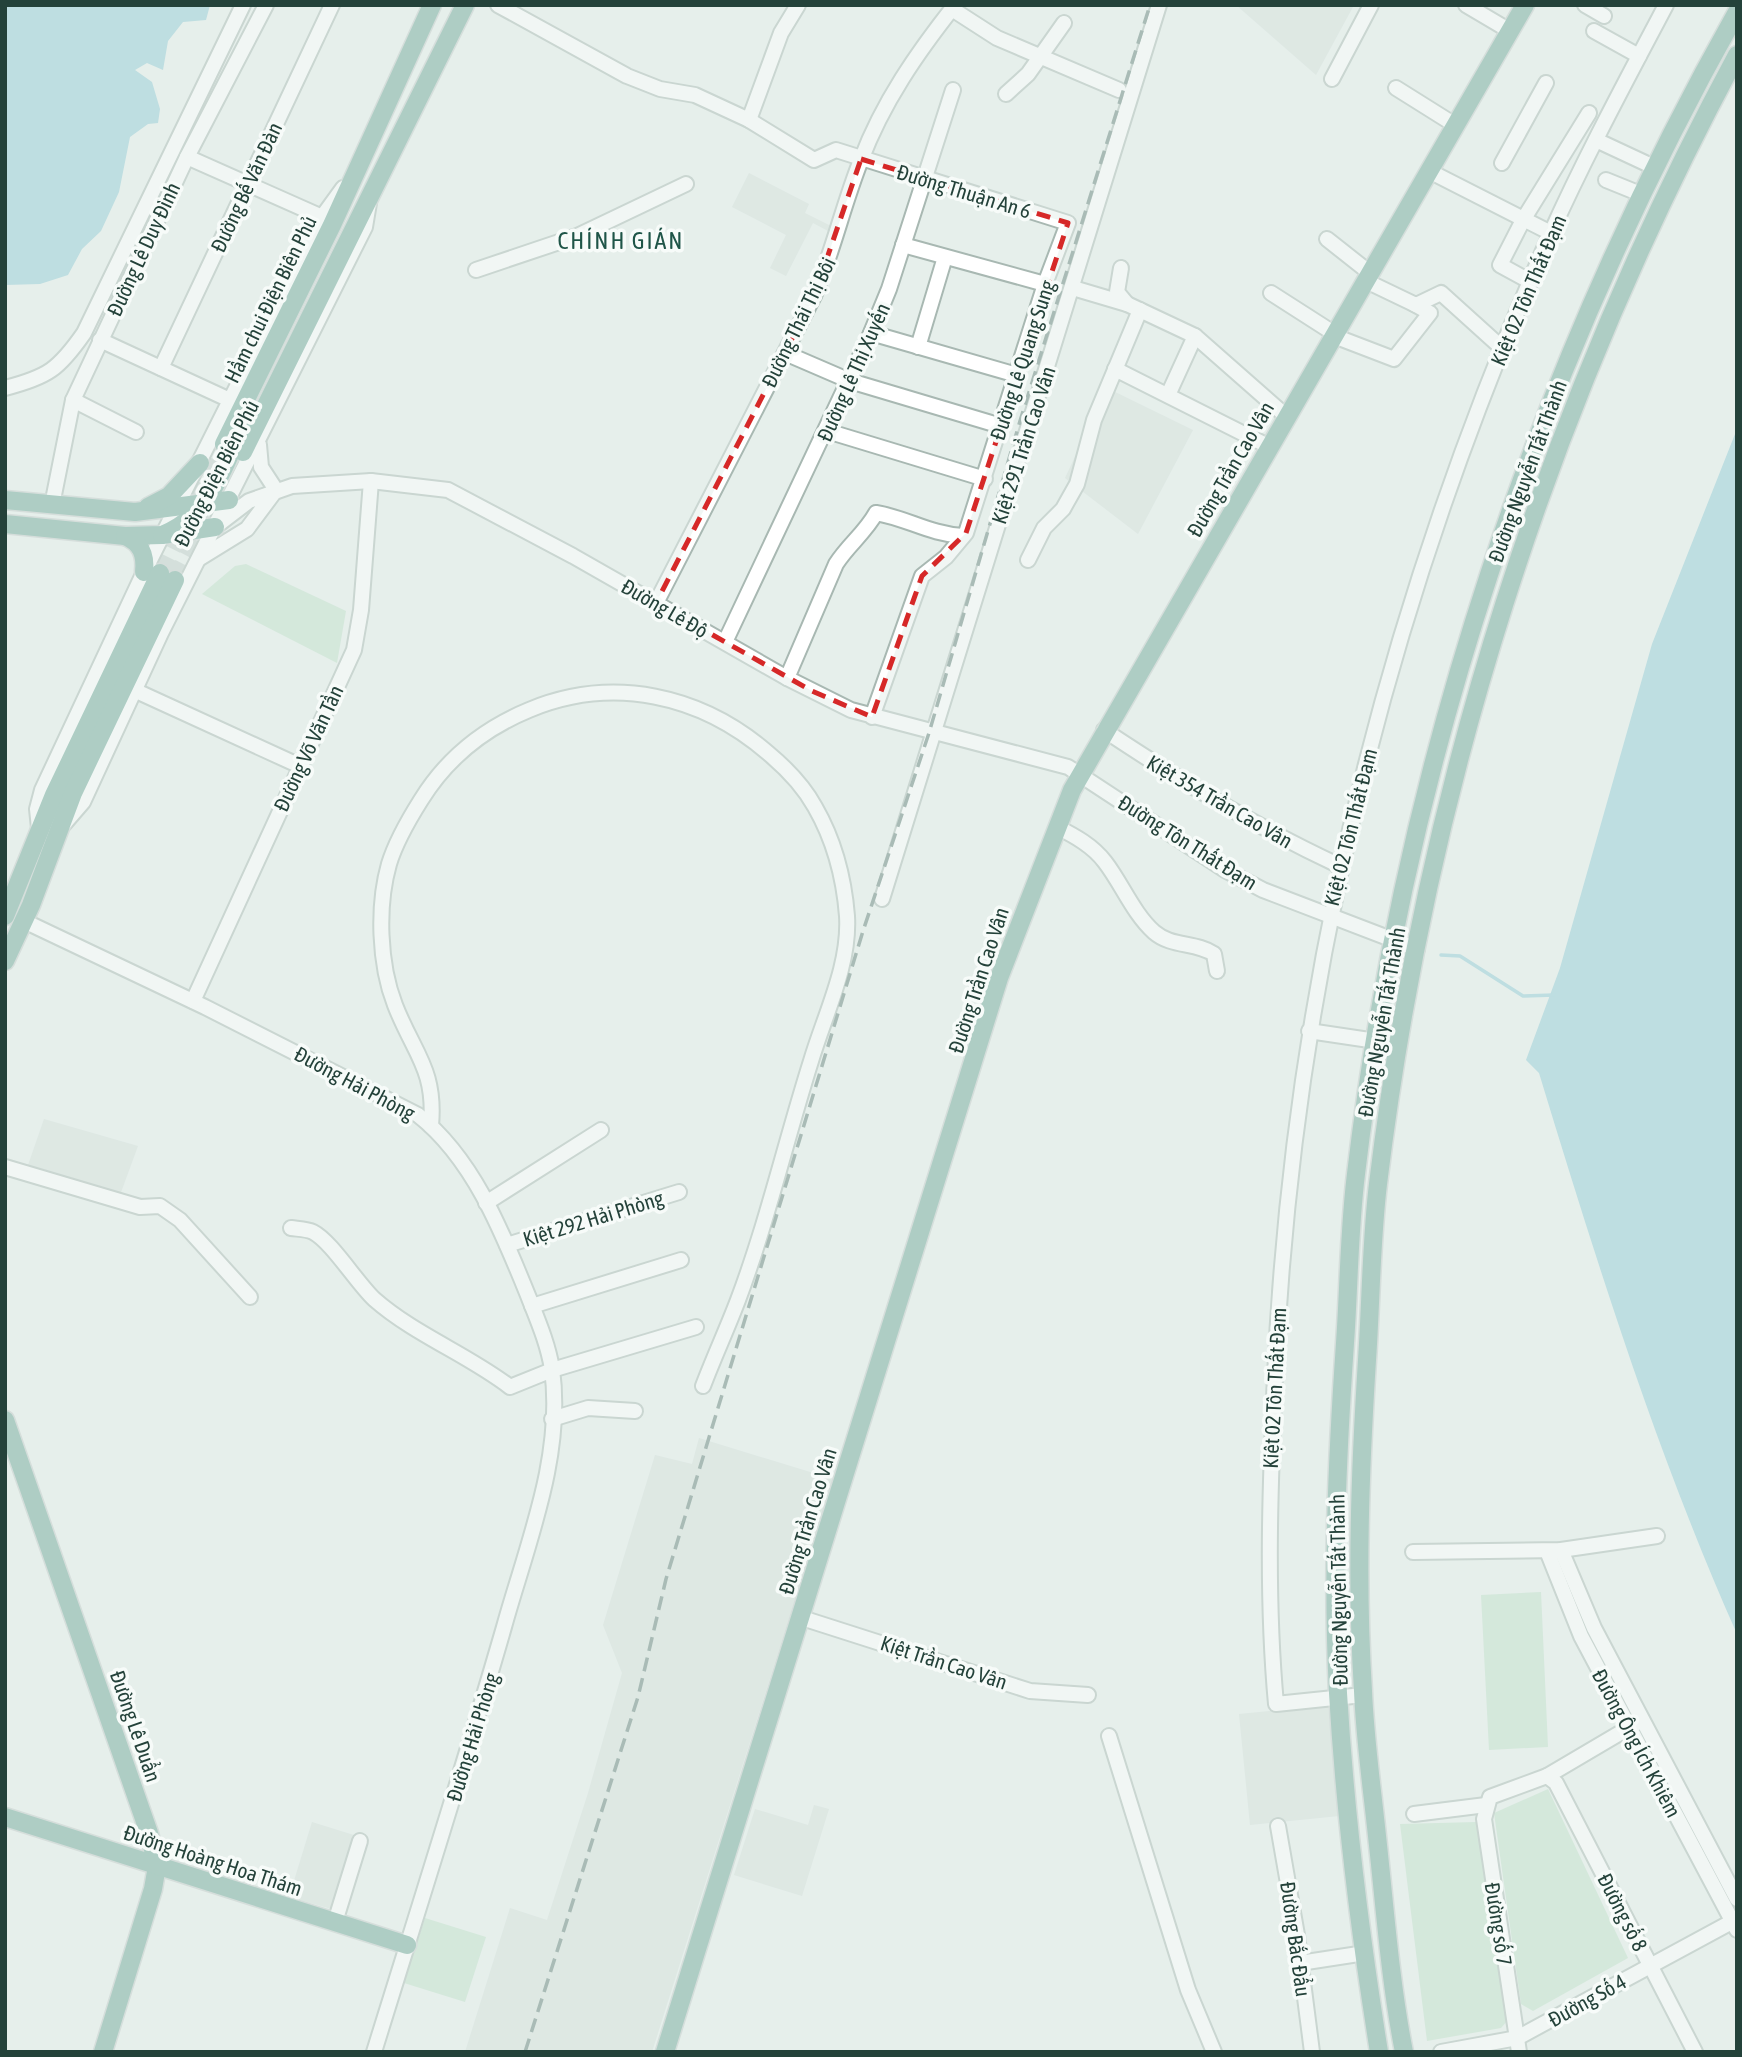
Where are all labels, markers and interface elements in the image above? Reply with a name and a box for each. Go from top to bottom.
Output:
street label: Đường Bế Văn Đàn [205,118,287,256]
street label: Đường Thuận An 6 [894,159,1034,223]
street label: Đường Lê Duy Đình [102,178,184,320]
street label: Kiệt 02 Tôn Thất Đạm [1485,211,1571,369]
street label: Hầm chui Điện Biên Phủ [219,212,321,386]
district label: CHÍNH GIÁN [557,227,685,254]
street label: Đường Thái Thị Bôi [756,253,840,391]
street label: Đường Lê Quang Sung [985,277,1059,443]
street label: Đường Lê Thị Xuyến [812,299,894,445]
street label: Kiệt 291 Trần Cao Vân [986,363,1060,527]
street label: Đường Nguyễn Tất Thành [1483,377,1571,565]
street label: Đường Điện Biên Phủ [169,396,263,550]
street label: Đường Trần Cao Vân [1182,397,1278,541]
street label: Đường Lê Độ [617,574,713,642]
street label: Đường Võ Văn Tần [268,681,348,815]
street label: Kiệt 02 Tôn Thất Đạm [1319,746,1381,908]
street label: Kiệt 354 Trần Cao Vân [1143,750,1297,852]
street label: Đường Tôn Thất Đạm [1114,790,1262,894]
street label: Đường Trần Cao Vân [943,904,1013,1056]
street label: Đường Nguyễn Tất Thành [1353,925,1409,1119]
street label: Đường Hải Phòng [291,1041,419,1125]
street label: Kiệt 292 Hải Phòng [520,1185,666,1251]
street label: Kiệt 02 Tôn Thất Đạm [1258,1307,1290,1469]
street label: Đường Trần Cao Vân [773,1445,841,1597]
street label: Đường Nguyễn Tất Thành [1324,1494,1352,1686]
street label: Kiệt Trần Cao Vân [878,1630,1010,1694]
street label: Đường Ông Ích Khiêm [1588,1665,1686,1821]
street label: Đường Lê Duẩn [106,1667,166,1785]
street label: Đường Hải Phòng [441,1670,503,1804]
street label: Đường Hoàng Hoa Thám [121,1820,305,1900]
street label: Đường số 8 [1593,1869,1653,1955]
street label: Đường Bắc Đẩu [1276,1880,1316,1998]
street label: Đường số 7 [1481,1881,1517,1967]
street label: Đường Số 4 [1544,1969,1630,2031]

